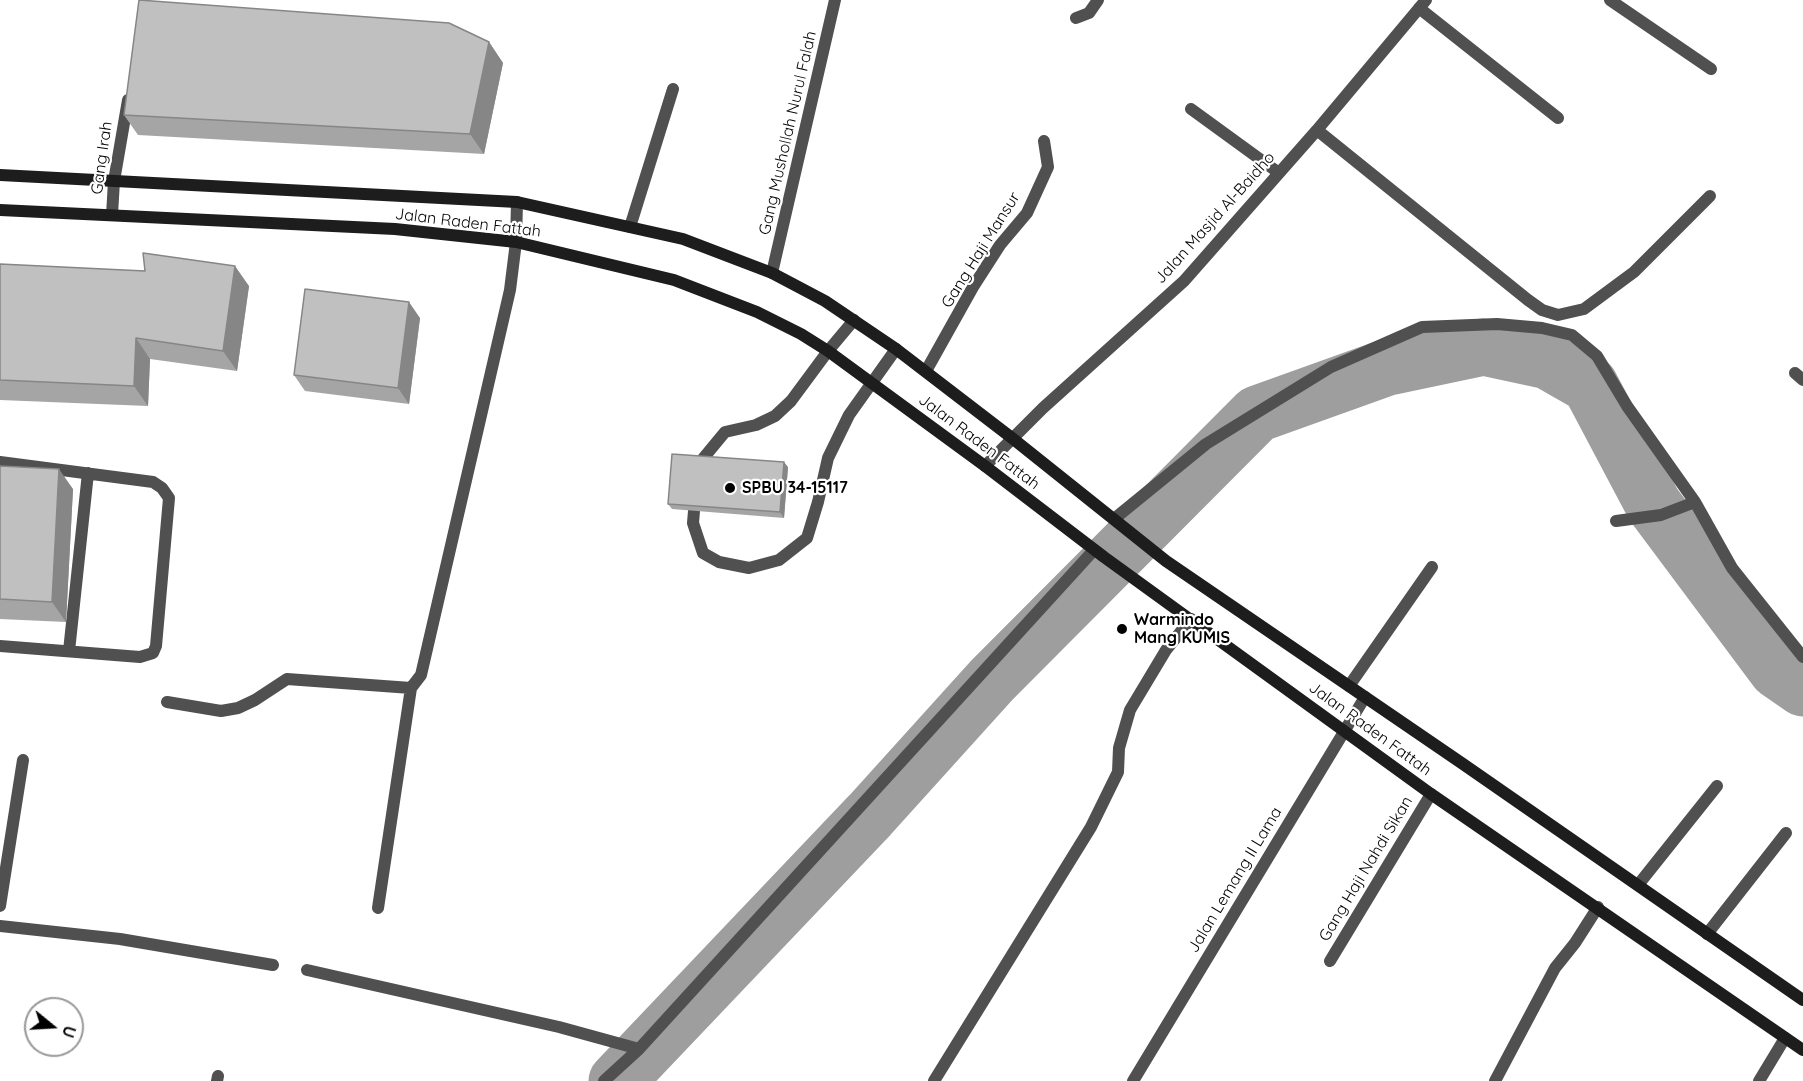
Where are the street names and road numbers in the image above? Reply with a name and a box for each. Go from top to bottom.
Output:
street label: Gang Mushollah Nurul Falah [755,29,821,237]
street label: Gang Irah [87,120,117,196]
street label: Jalan Masjid Al-Baidho [1151,148,1279,288]
street label: Gang Haji Mansur [938,189,1024,311]
street label: Jalan Raden Fattah [394,205,542,241]
street label: Jalan Raden Fattah [915,390,1043,494]
street label: Jalan Raden Fattah [1305,678,1435,780]
street label: Gang Haji Nahdi Sikan [1315,793,1417,945]
street label: Jalan Lemang II Lama [1184,804,1286,956]

